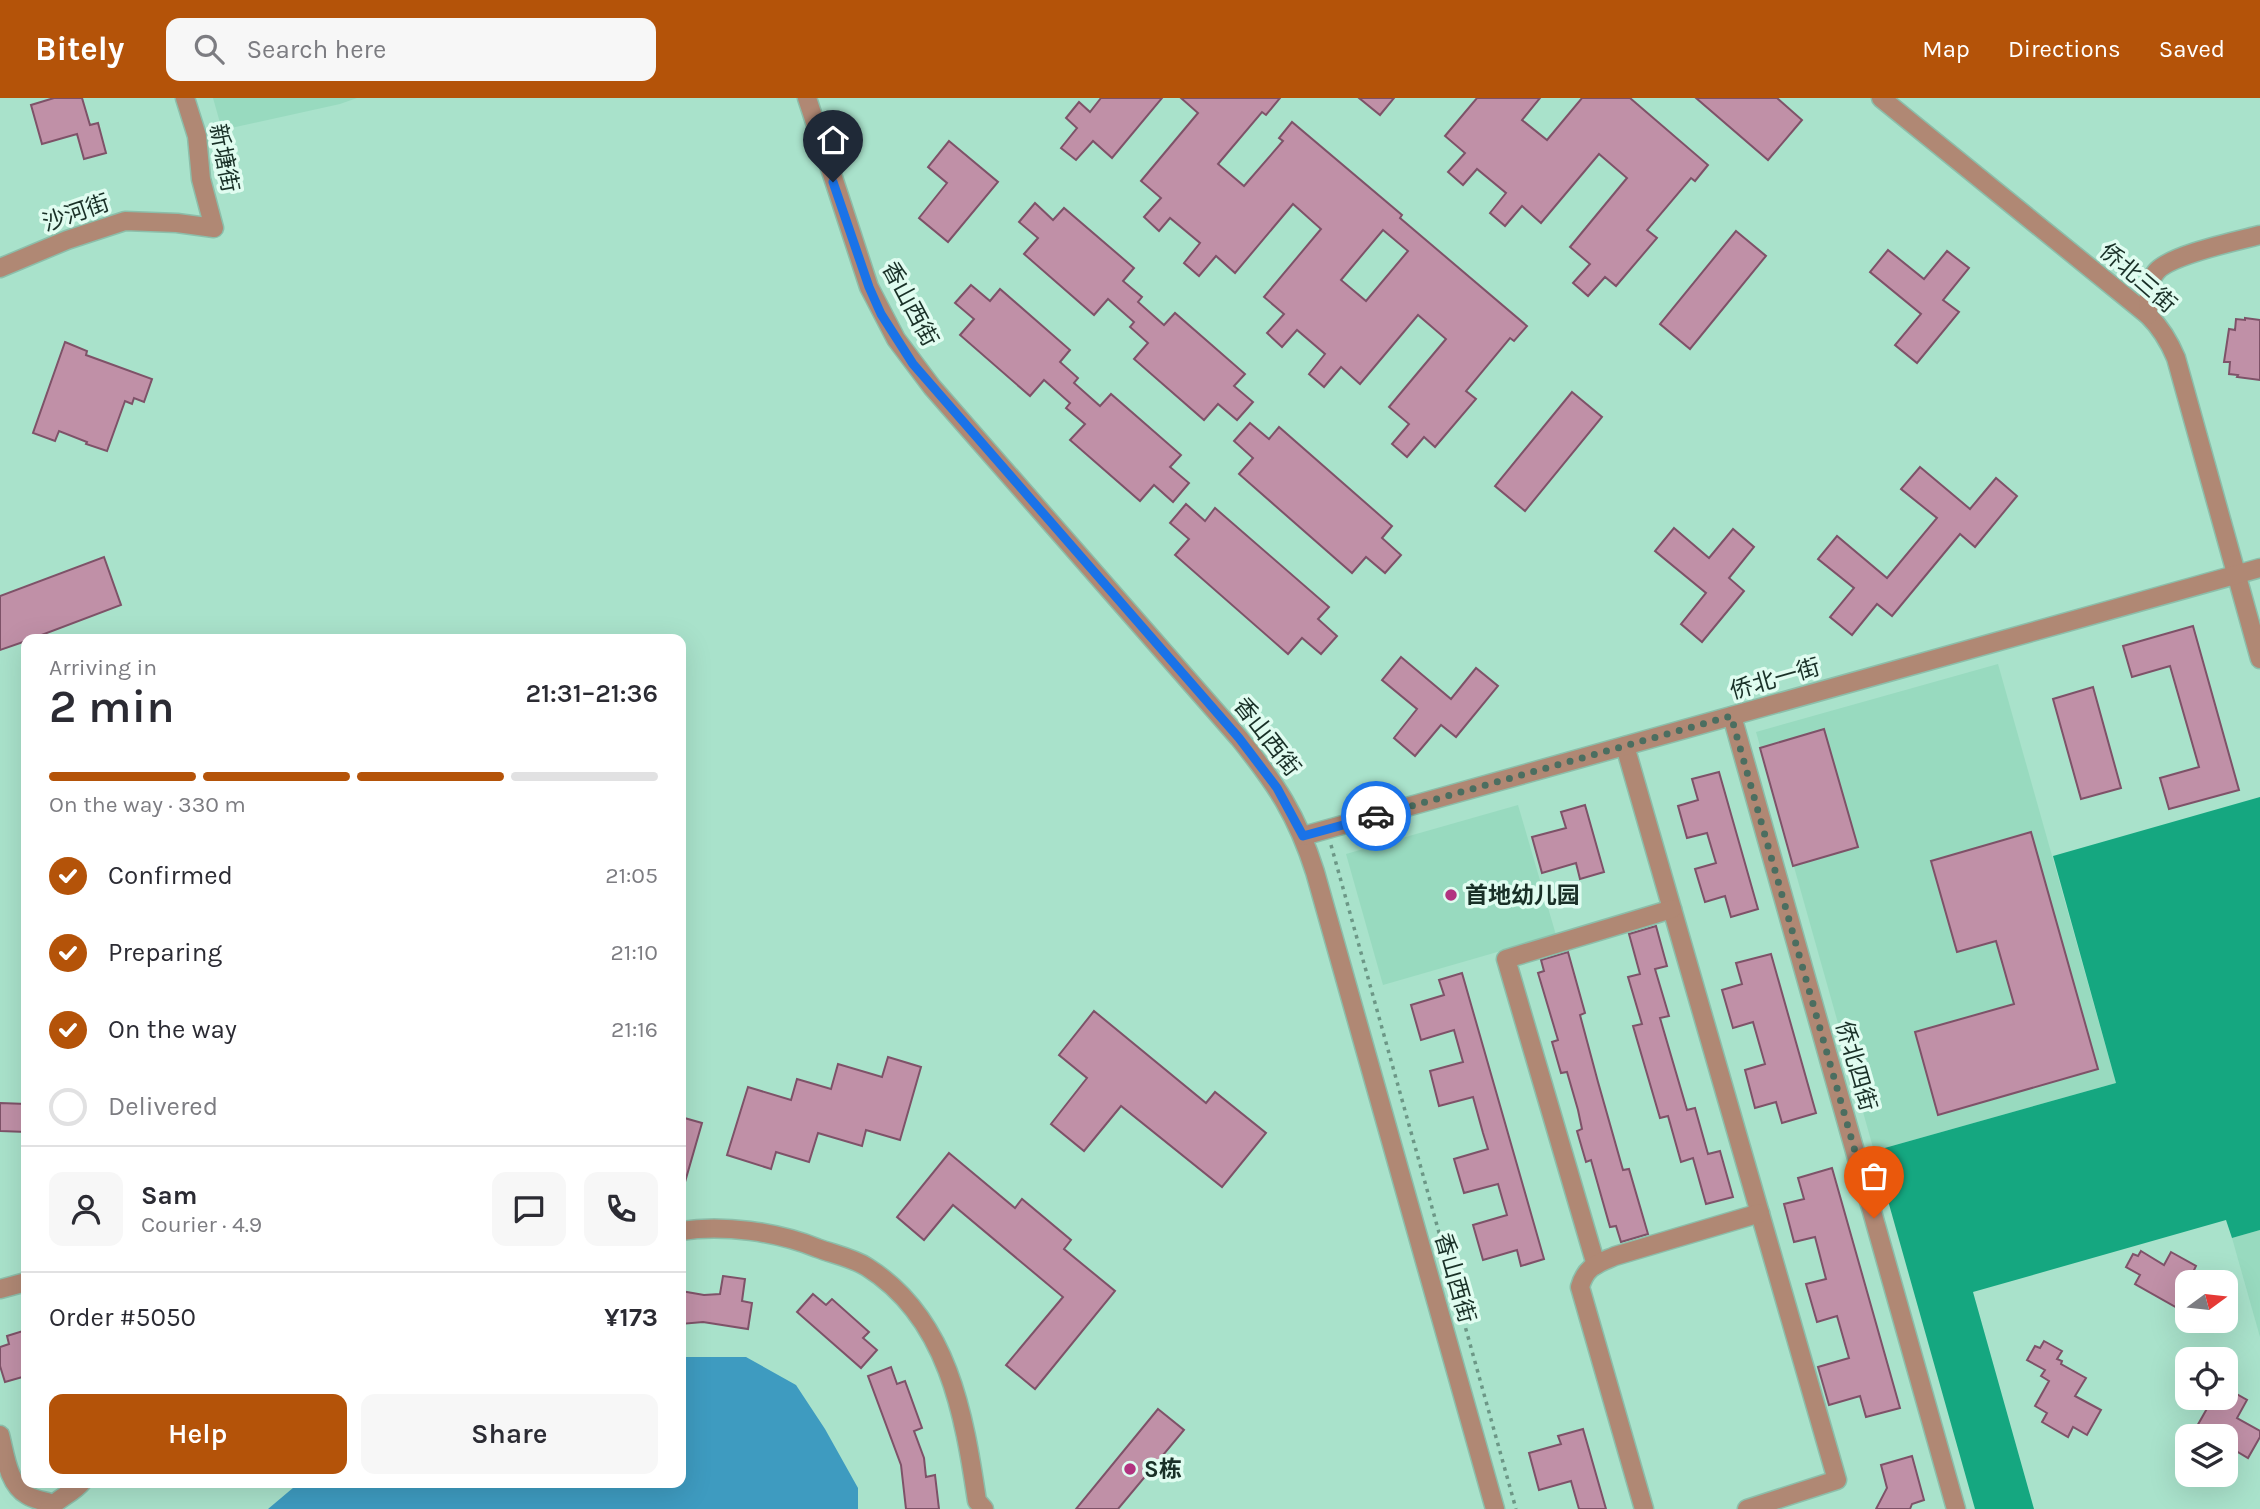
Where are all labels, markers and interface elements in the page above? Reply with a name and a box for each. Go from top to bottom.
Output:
search box [166,18,656,81]
text: Bitely [35,30,124,68]
icon: search [190,30,228,68]
text: Search here [246,34,386,65]
text: Map [1922,35,1970,63]
text: Directions [2008,35,2121,63]
text: Saved [2159,35,2225,63]
pin [803,110,863,182]
icon: home [814,121,852,159]
street label: 新塘街 [204,122,244,194]
street label: 沙河街 [39,189,113,237]
street label: 侨北三街 [2094,238,2182,318]
street label: 香山西街 [876,257,944,351]
street label: 侨北一街 [1727,653,1823,705]
text: Arriving in [49,654,157,681]
text: 21:31–21:36 [525,678,658,709]
text: 2 min [49,680,175,734]
street label: 香山西街 [1228,692,1306,782]
courier [1341,781,1411,851]
text: On the way · 330 m [49,791,246,818]
icon: car [1357,797,1395,835]
icon: check [49,857,87,895]
text: Confirmed [108,860,233,891]
text: 21:05 [605,862,658,889]
place label: 首地幼儿园 [1465,882,1580,909]
marker: 首地幼儿园 [1443,887,1459,903]
icon: check [49,934,87,972]
text: Preparing [108,937,222,968]
text: 21:10 [611,939,658,966]
icon: check [49,1011,87,1049]
text: On the way [108,1014,237,1045]
text: 21:16 [611,1016,658,1043]
street label: 侨北四街 [1830,1018,1882,1114]
text: Delivered [108,1091,218,1122]
pin [1844,1146,1904,1218]
icon: bag [1855,1157,1893,1195]
button: person [49,1172,123,1246]
button: chat [492,1172,566,1246]
button: phone [584,1172,658,1246]
text: Sam [141,1180,197,1211]
text: Courier · 4.9 [141,1211,262,1238]
street label: 香山西街 [1429,1230,1481,1326]
north arrow [2175,1270,2238,1334]
map controls [2175,1270,2238,1487]
text: Order #5050 [49,1302,196,1333]
text: ¥173 [604,1302,658,1333]
button: locate [2175,1347,2238,1410]
button: Help [49,1394,347,1474]
button: Share [361,1394,658,1474]
button: layers [2175,1424,2238,1487]
place label: S栋 [1144,1456,1182,1483]
marker: S栋 [1122,1461,1138,1477]

